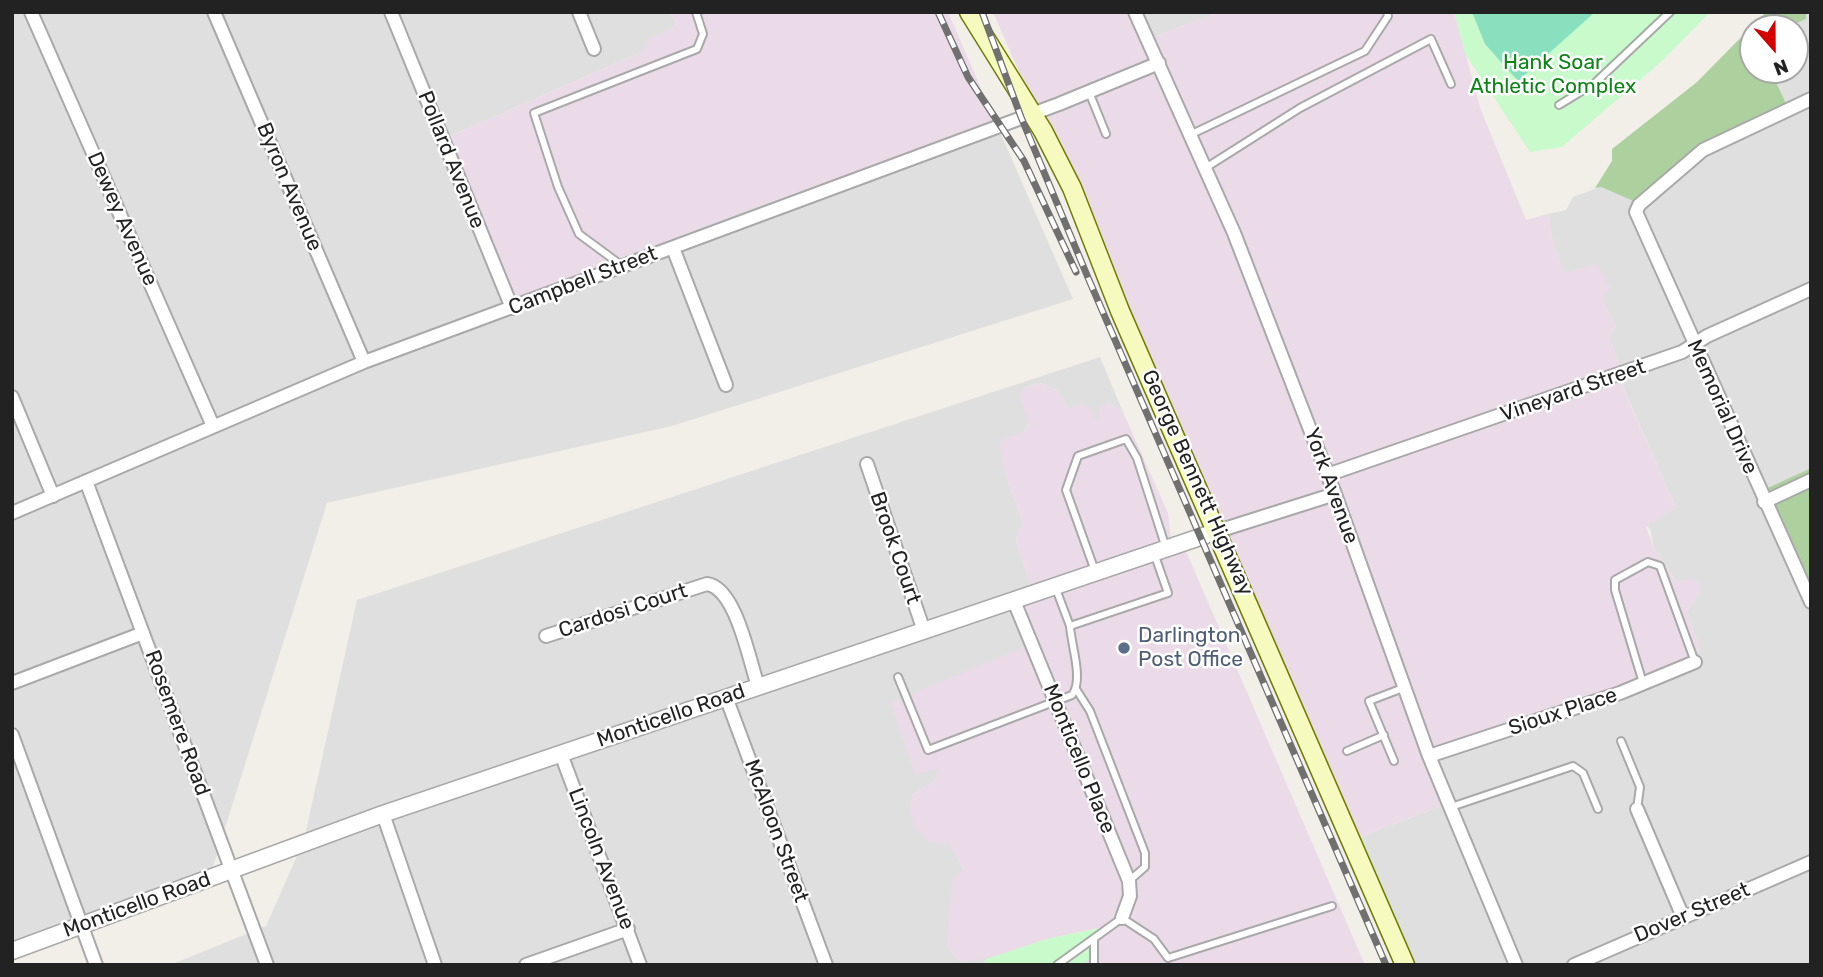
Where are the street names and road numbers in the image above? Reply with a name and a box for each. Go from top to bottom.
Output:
street label: Pollard Avenue [412,88,490,232]
street label: Byron Avenue [251,119,327,255]
street label: Dewey Avenue [81,148,163,290]
street label: Campbell Street [505,241,661,321]
street label: Memorial Drive [1681,336,1763,478]
street label: Vineyard Street [1497,354,1649,428]
street label: George Bennett Highway [1136,366,1258,600]
street label: York Avenue [1298,425,1364,547]
street label: Brook Court [864,489,926,607]
street label: Cardosi Court [556,578,690,644]
street label: Rosemere Road [139,647,215,799]
street label: Monticello Road [594,679,748,753]
street label: Monticello Place [1038,681,1120,837]
street label: Sioux Place [1505,683,1621,741]
street label: McAloon Street [738,756,814,906]
street label: Lincoln Avenue [562,785,640,933]
street label: Monticello Road [60,867,214,943]
street label: Dover Street [1630,877,1754,949]

